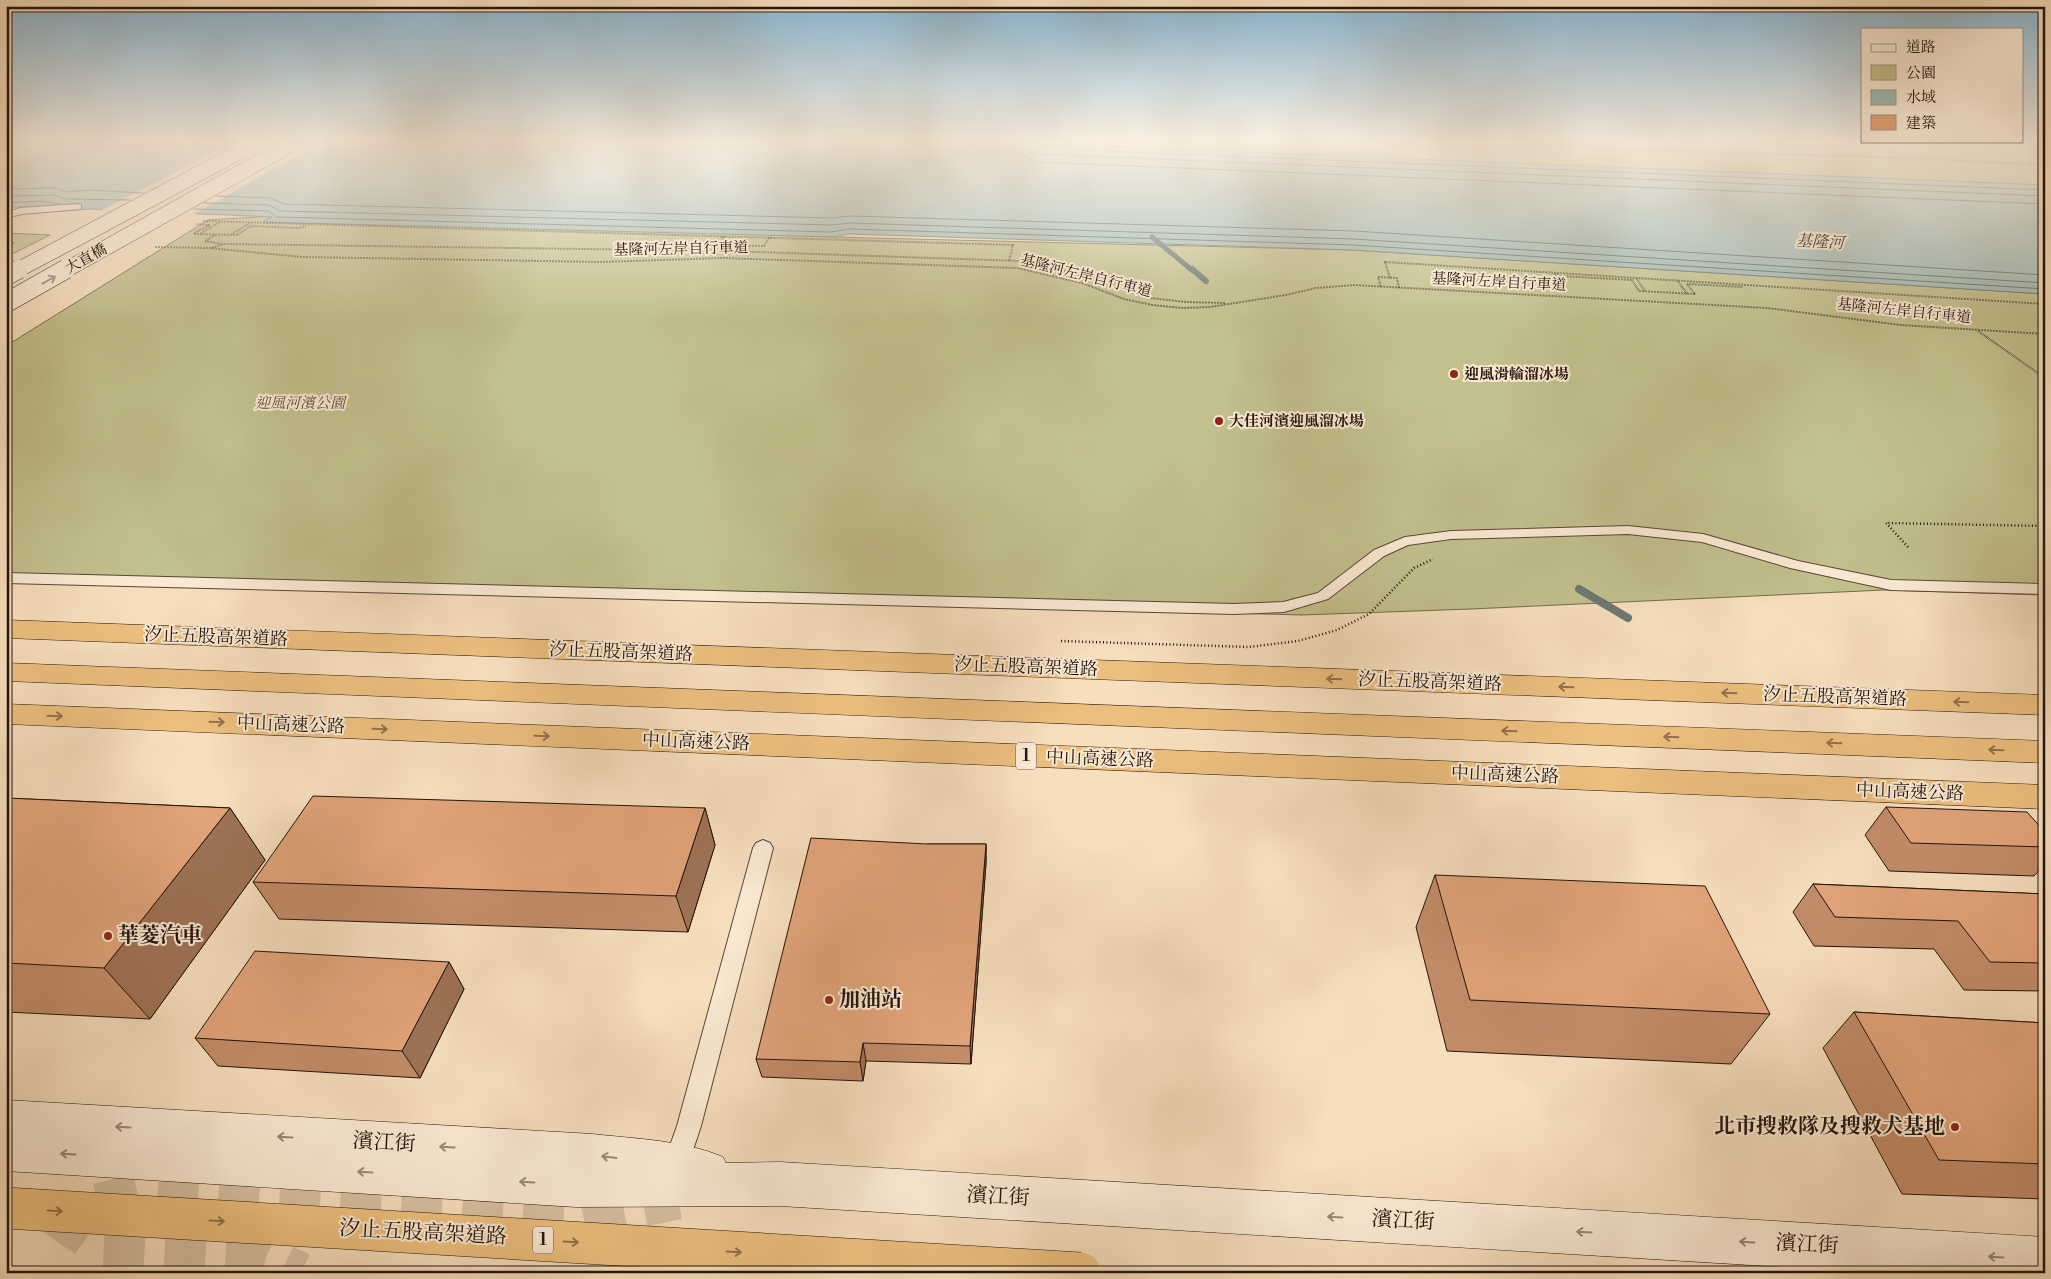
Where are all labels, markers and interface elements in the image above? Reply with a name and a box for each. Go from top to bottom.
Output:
legend [1861,28,2024,142]
text: 道路 [1906,38,1936,57]
text: 公園 [1906,64,1936,83]
text: 水域 [1906,88,1936,107]
text: 建築 [1906,114,1936,133]
water label: 基隆河 [1796,231,1847,253]
street label: 基隆河左岸自行車道 [613,238,749,260]
street label: 大直橋 [62,240,110,278]
street label: 基隆河左岸自行車道 [1018,250,1154,302]
street label: 基隆河左岸自行車道 [1431,269,1567,295]
one-way arrow [41,274,56,284]
street label: 基隆河左岸自行車道 [1836,294,1972,328]
place label: 迎風滑輪溜冰場 [1464,365,1569,384]
marker: 迎風滑輪溜冰場 [1448,368,1460,380]
park label: 迎風河濱公園 [255,394,347,413]
place label: 大佳河濱迎風溜冰場 [1229,412,1364,431]
marker: 大佳河濱迎風溜冰場 [1213,415,1225,427]
street label: 汐止五股高架道路 [144,623,288,651]
street label: 汐止五股高架道路 [549,638,693,666]
street label: 汐止五股高架道路 [954,653,1098,681]
street label: 汐止五股高架道路 [1358,668,1502,696]
one-way arrow [1326,674,1342,683]
one-way arrow [1559,682,1575,692]
street label: 汐止五股高架道路 [1763,683,1907,711]
one-way arrow [1721,688,1737,698]
one-way arrow [1953,697,1969,706]
one-way arrow [47,711,63,720]
street label: 中山高速公路 [237,712,345,738]
one-way arrow [209,718,225,727]
one-way arrow [371,724,387,734]
one-way arrow [1501,726,1517,735]
street label: 中山高速公路 [642,729,750,755]
one-way arrow [534,731,550,740]
one-way arrow [1664,732,1680,742]
one-way arrow [1826,739,1842,748]
road number: 1 [1016,742,1036,769]
one-way arrow [1988,745,2004,754]
street label: 中山高速公路 [1046,746,1154,772]
street label: 中山高速公路 [1451,762,1559,788]
street label: 中山高速公路 [1856,779,1964,805]
place label: 華菱汽車 [118,923,202,949]
marker: 華菱汽車 [102,930,114,942]
place label: 加油站 [839,987,902,1013]
marker: 加油站 [823,994,835,1006]
place label: 北市搜救隊及搜救犬基地 [1714,1114,1945,1140]
marker: 北市搜救隊及搜救犬基地 [1949,1121,1961,1133]
one-way arrow [115,1122,131,1131]
street label: 濱江街 [352,1128,416,1158]
one-way arrow [277,1132,293,1141]
one-way arrow [439,1142,455,1151]
one-way arrow [60,1149,76,1158]
one-way arrow [601,1152,617,1162]
one-way arrow [357,1167,373,1176]
one-way arrow [519,1177,535,1186]
street label: 濱江街 [966,1182,1030,1212]
one-way arrow [47,1206,63,1215]
street label: 濱江街 [1371,1206,1435,1236]
one-way arrow [1327,1213,1343,1222]
one-way arrow [209,1216,225,1225]
street label: 汐止五股高架道路 [338,1216,508,1250]
road number: 1 [533,1226,553,1254]
one-way arrow [1577,1228,1593,1237]
street label: 濱江街 [1775,1230,1839,1260]
one-way arrow [563,1237,579,1247]
one-way arrow [1739,1237,1755,1246]
one-way arrow [725,1247,741,1256]
one-way arrow [1988,1252,2004,1261]

